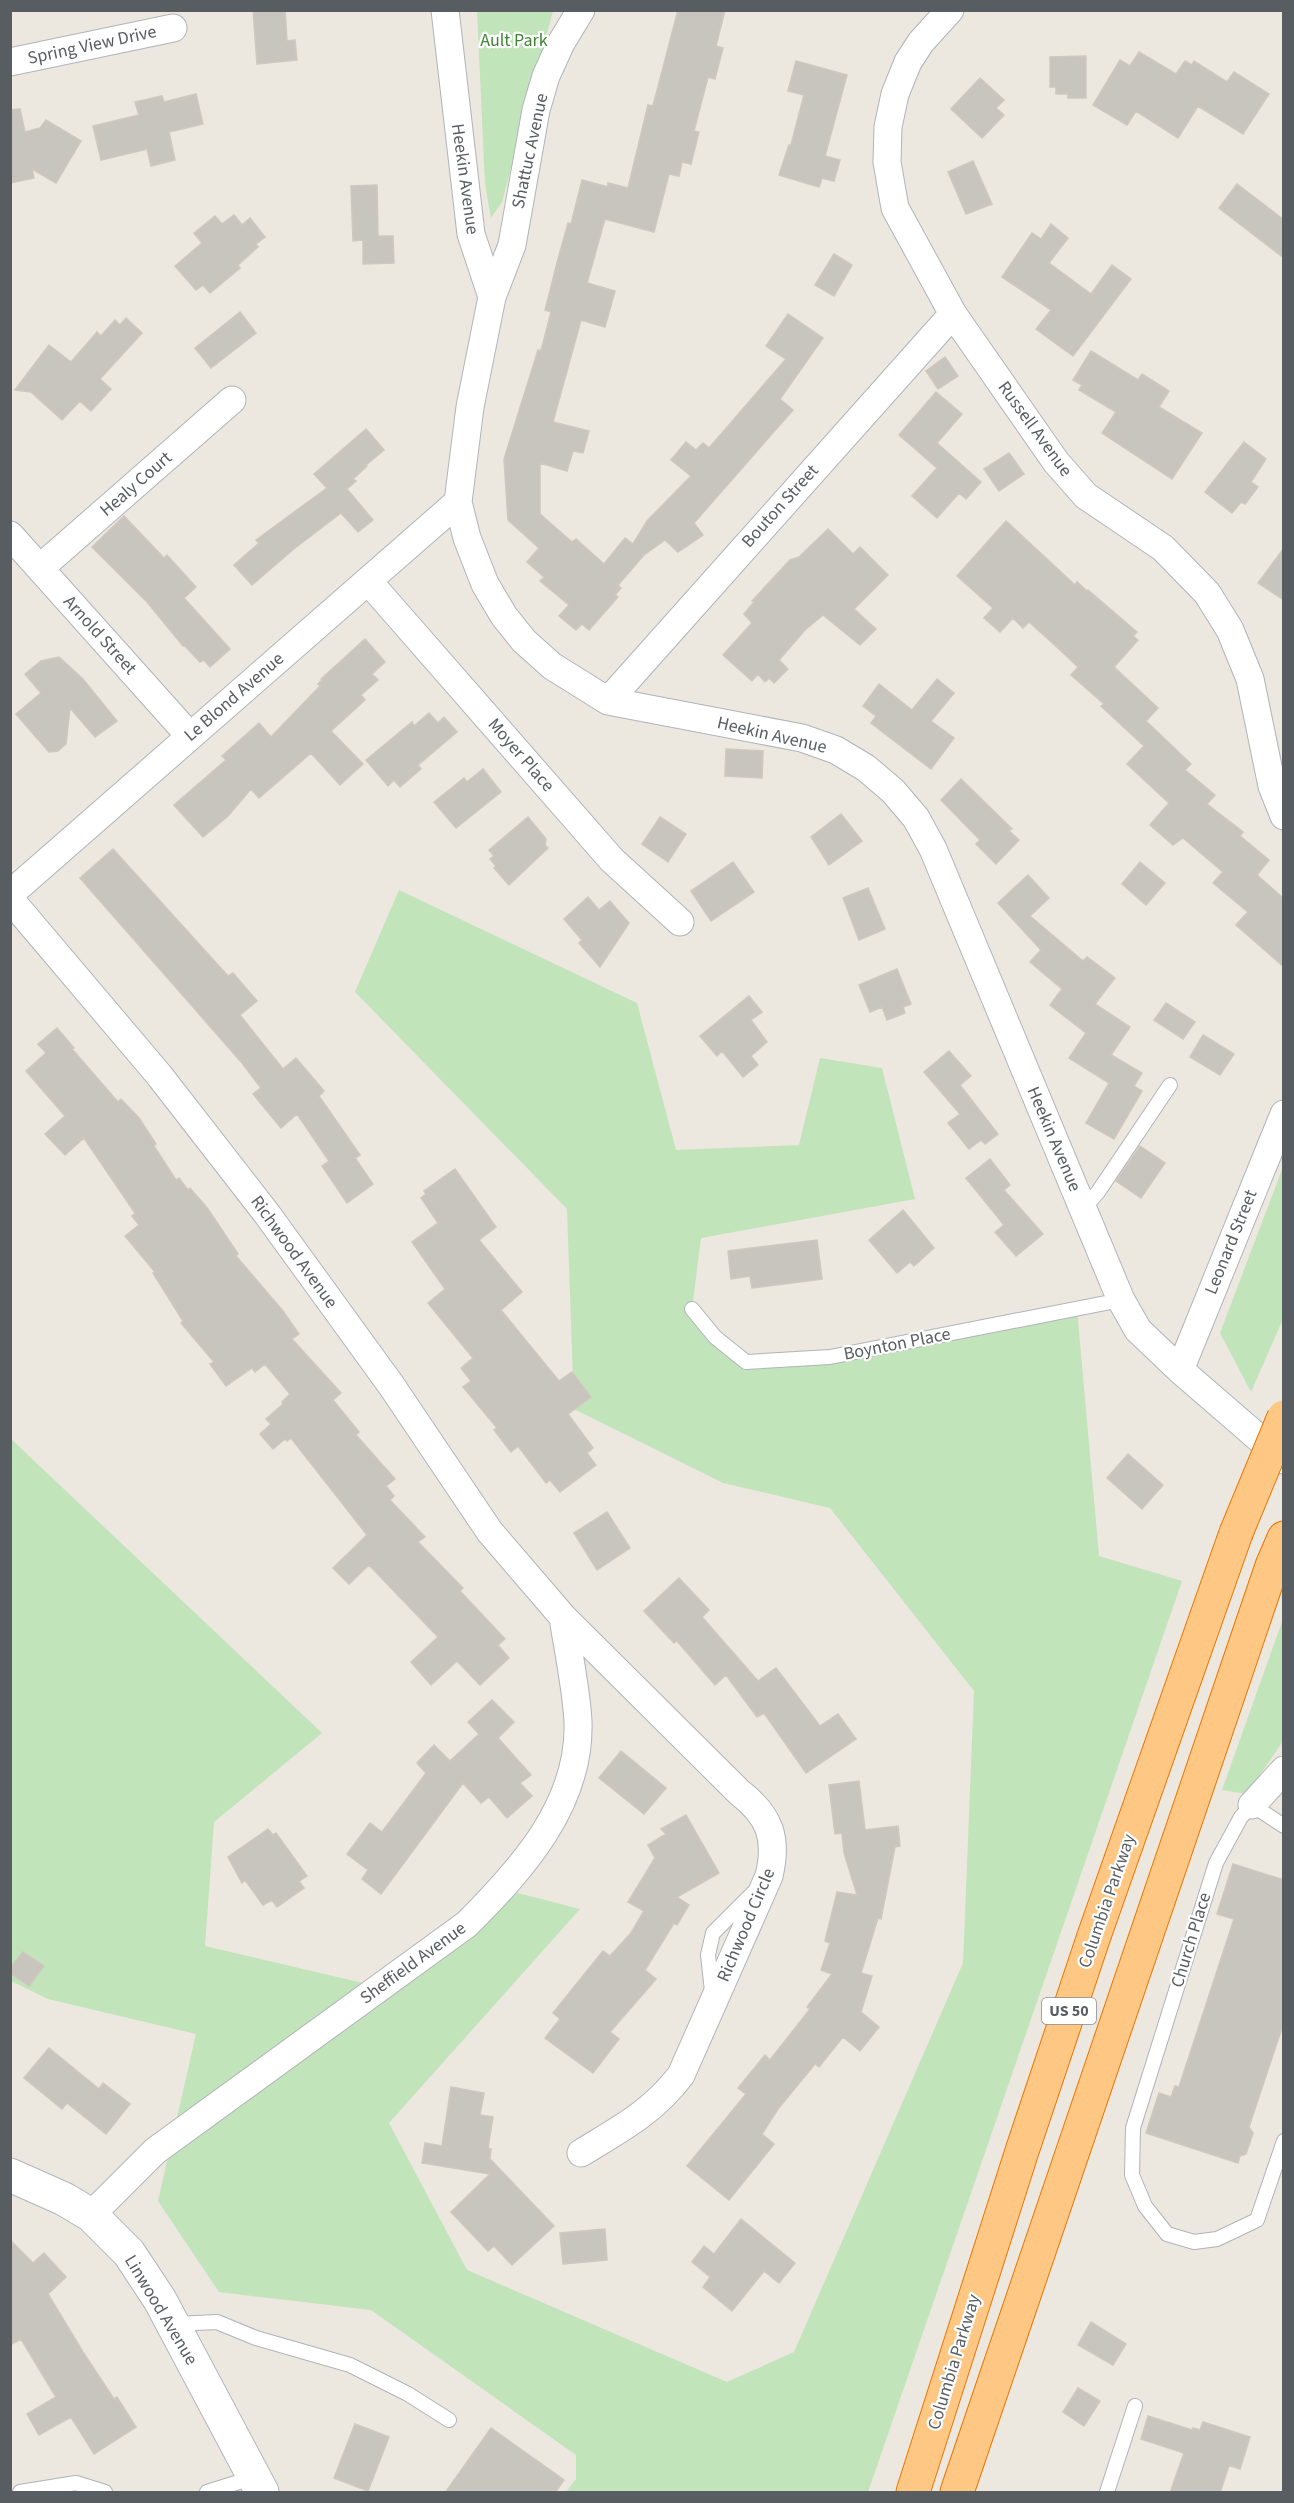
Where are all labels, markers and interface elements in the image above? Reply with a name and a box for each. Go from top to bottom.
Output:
street label: Spring View Drive [25,19,159,71]
park label: Ault Park [480,28,548,53]
street label: Shattuc Avenue [506,91,554,211]
street label: Heekin Avenue [445,122,485,236]
street label: Russell Avenue [992,376,1078,482]
street label: Healy Court [94,446,178,522]
street label: Bouton Street [736,459,824,553]
street label: Arnold Street [58,590,142,680]
street label: Le Blond Avenue [179,647,289,747]
street label: Heekin Avenue [715,710,829,760]
street label: Moyer Place [482,713,560,797]
street label: Heekin Avenue [1021,1083,1087,1195]
street label: Leonard Street [1199,1186,1263,1298]
street label: Richwood Avenue [244,1190,344,1314]
street label: Boynton Place [842,1321,953,1367]
street label: Columbia Parkway [1072,1830,1142,1971]
street label: Richwood Circle [711,1864,781,1986]
street label: Church Place [1165,1889,1217,1991]
street label: Sheffield Avenue [355,1916,471,2010]
road number: US 50 [1042,1998,1096,2024]
street label: Linwood Avenue [118,2250,204,2370]
street label: Columbia Parkway [922,2291,987,2433]

